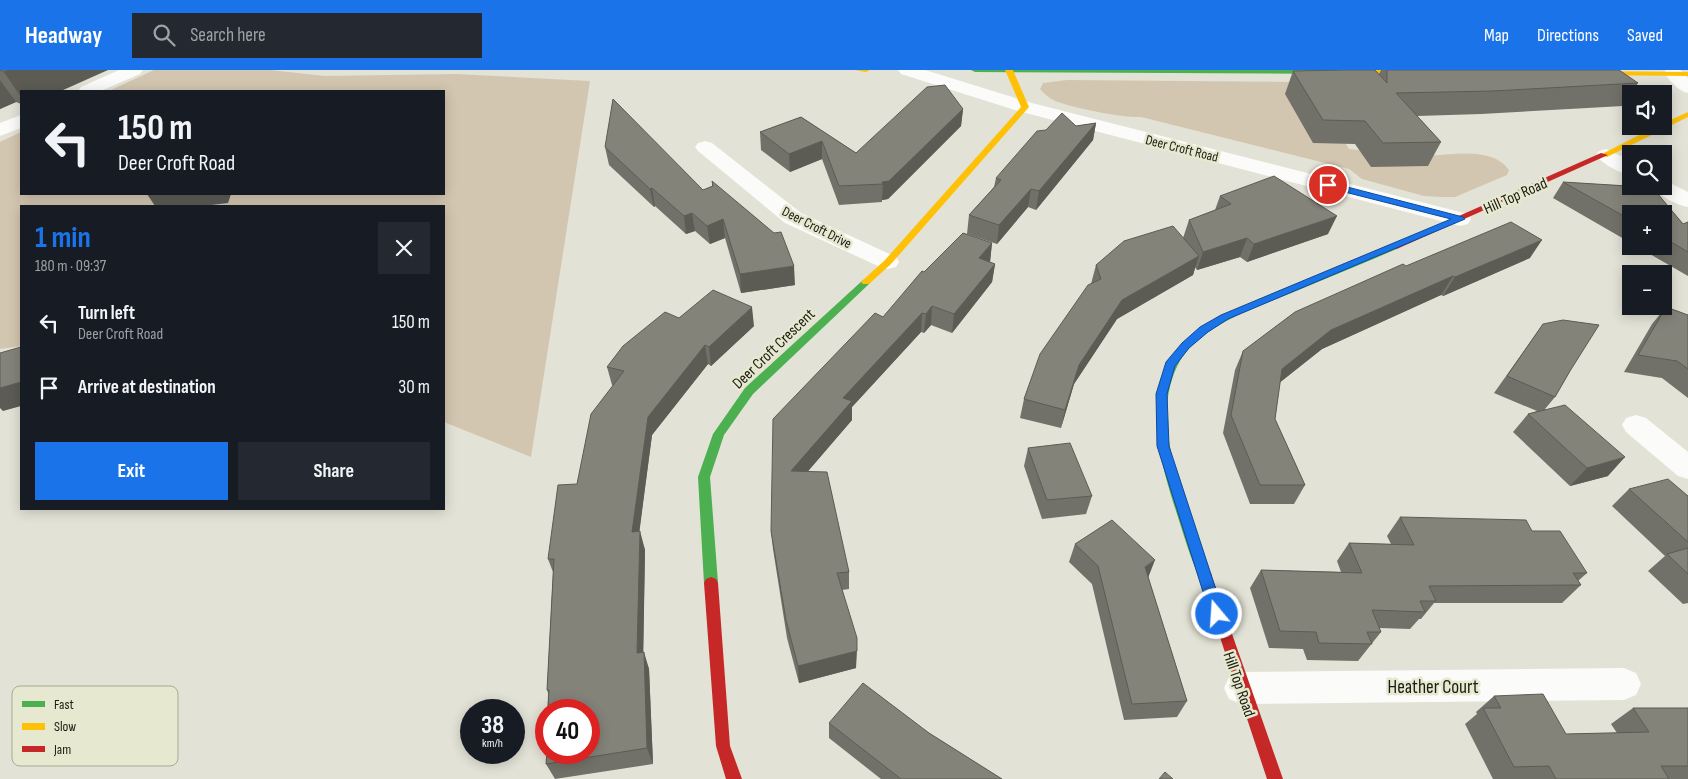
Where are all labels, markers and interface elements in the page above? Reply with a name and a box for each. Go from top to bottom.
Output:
search box [132,13,482,58]
text: Headway [25,21,102,50]
icon: search [150,21,178,49]
text: Search here [190,24,266,47]
text: Map [1484,25,1509,46]
text: Directions [1537,25,1599,46]
text: Saved [1627,25,1663,46]
map controls [1622,85,1672,315]
button: sound [1622,85,1672,135]
text: 150 m [118,107,192,150]
icon: left [35,110,100,175]
street label: Deer Croft Road [1144,131,1220,166]
button: search [1622,145,1672,195]
text: Deer Croft Road [118,150,235,177]
pin [1307,164,1349,206]
icon: arrive [1314,171,1342,199]
street label: Hill Top Road [1481,174,1550,219]
street label: Deer Croft Drive [779,203,854,252]
button: + [1622,205,1672,255]
text: 1 min [35,220,91,256]
button: close [378,222,430,274]
text: 180 m · 09:37 [35,257,106,276]
button: − [1622,265,1672,315]
text: Turn left [78,302,135,325]
street label: Deer Croft Crescent [729,305,819,393]
icon: left [35,309,63,337]
text: 150 m [392,311,430,334]
text: Deer Croft Road [78,325,163,344]
icon: arrive [35,374,63,402]
text: Arrive at destination [78,376,216,399]
text: 30 m [398,376,430,399]
button: Exit [35,442,228,500]
button: Share [238,442,430,500]
position arrow [1190,587,1242,639]
street label: Hill Top Road [1219,649,1259,719]
street label: Heather Court [1388,676,1479,699]
legend [12,686,178,766]
text: Fast [54,696,74,713]
speed limit sign: 40 [535,699,600,764]
text: 38 [481,710,504,741]
text: Slow [54,718,76,735]
text: km/h [482,736,503,751]
text: Jam [53,741,71,758]

